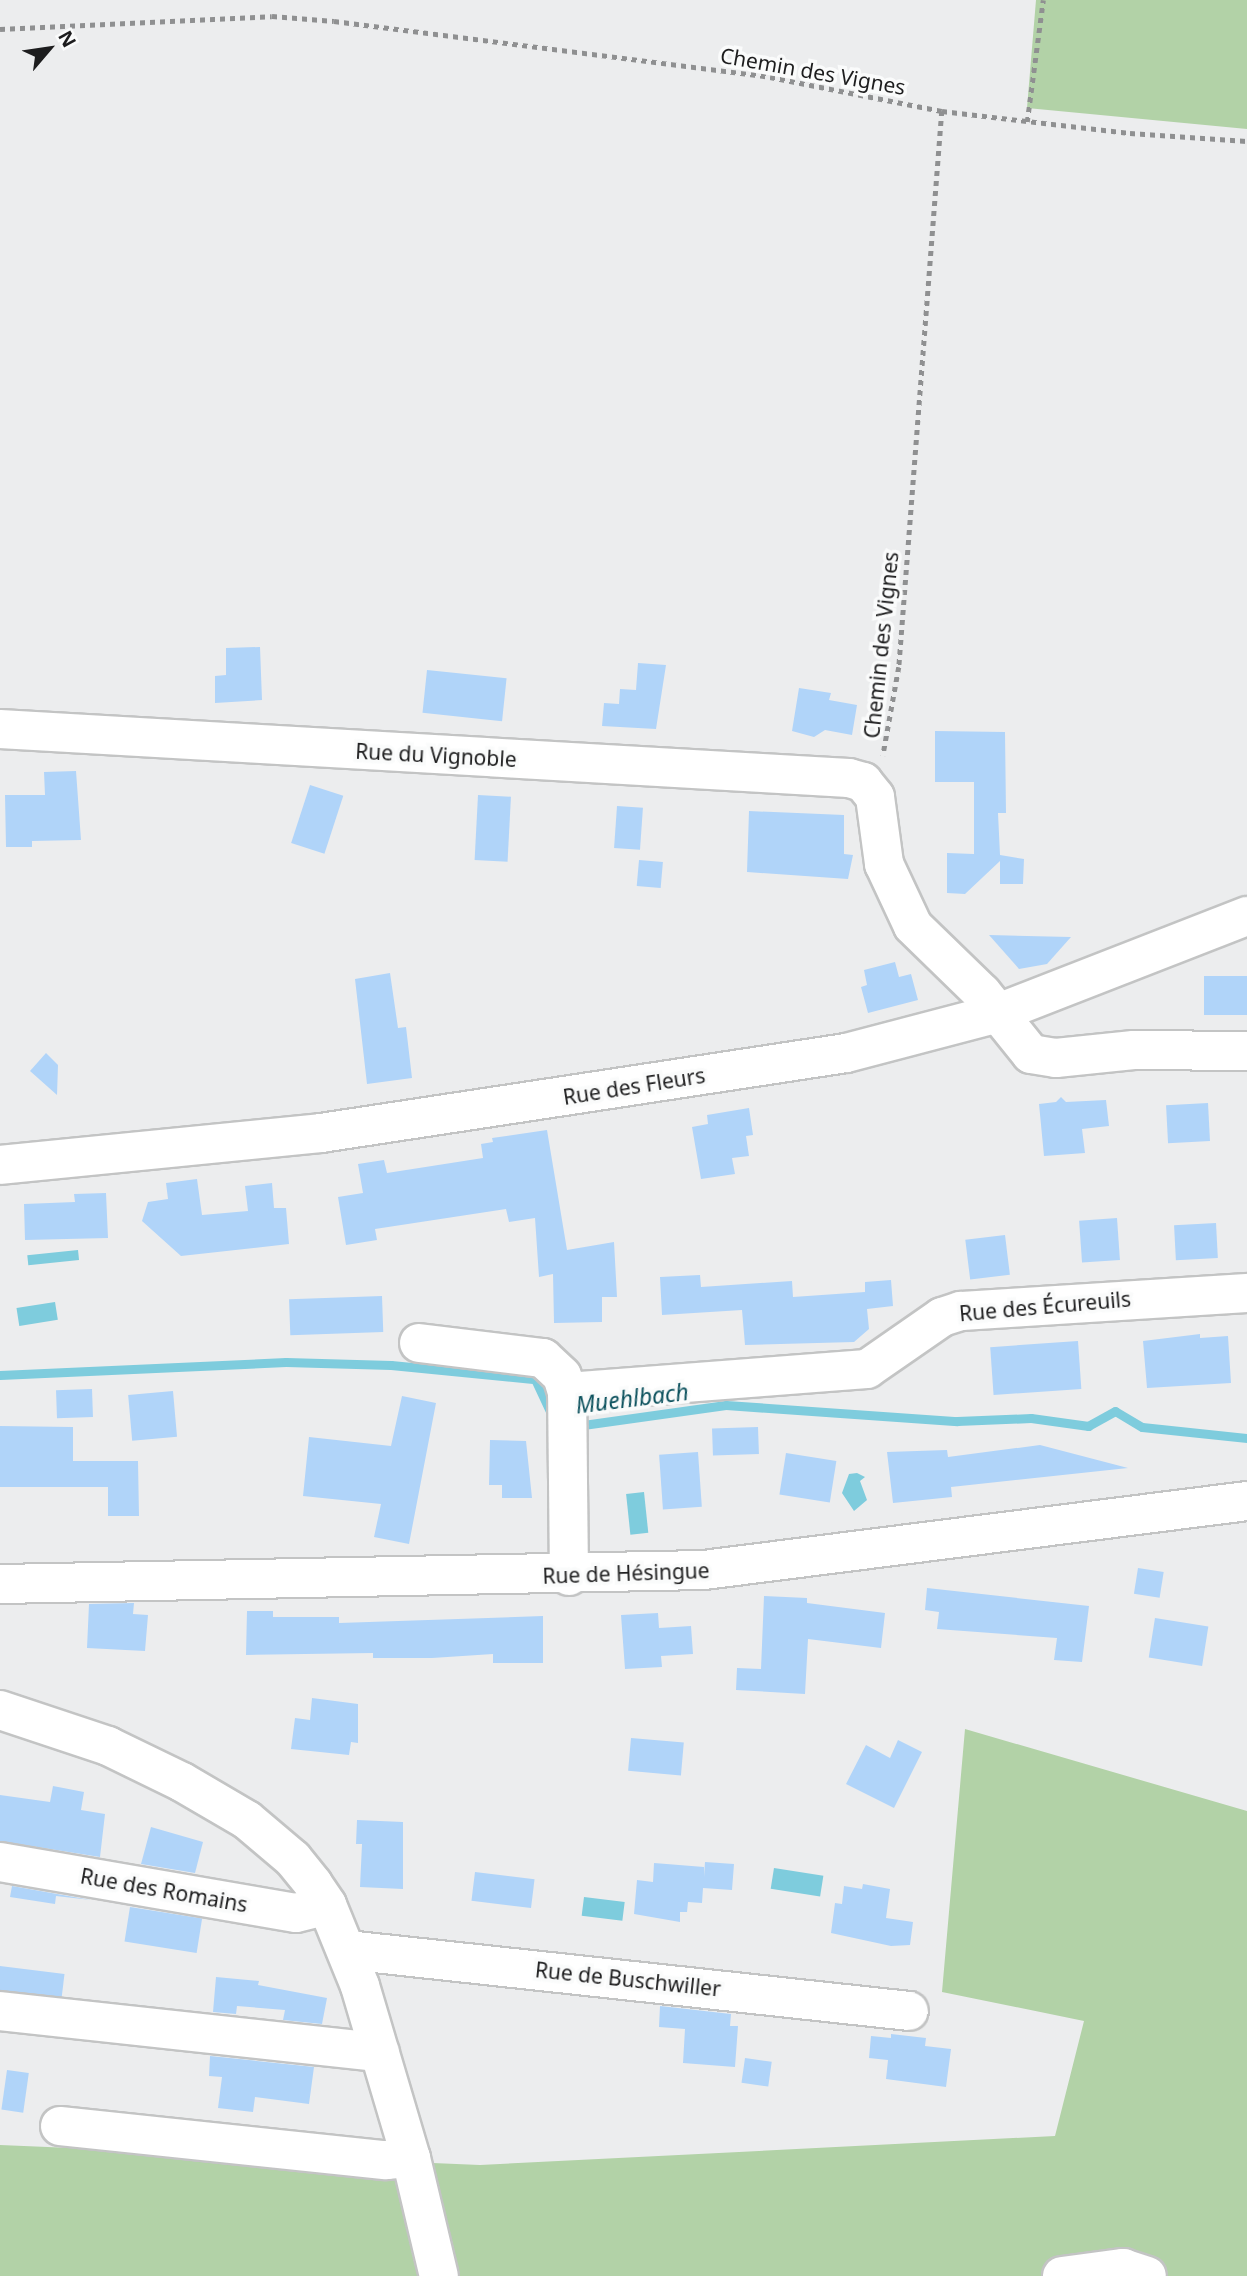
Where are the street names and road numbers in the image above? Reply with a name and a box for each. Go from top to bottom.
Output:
street label: Chemin des Vignes [718,42,908,100]
street label: Chemin des Vignes [859,550,903,740]
street label: Rue du Vignoble [355,738,517,772]
street label: Rue des Fleurs [561,1062,707,1110]
street label: Rue des Écureuils [958,1286,1132,1326]
street label: Rue de Hésingue [542,1557,710,1589]
street label: Rue des Romains [78,1863,250,1917]
street label: Rue de Buschwiller [534,1957,722,2001]

